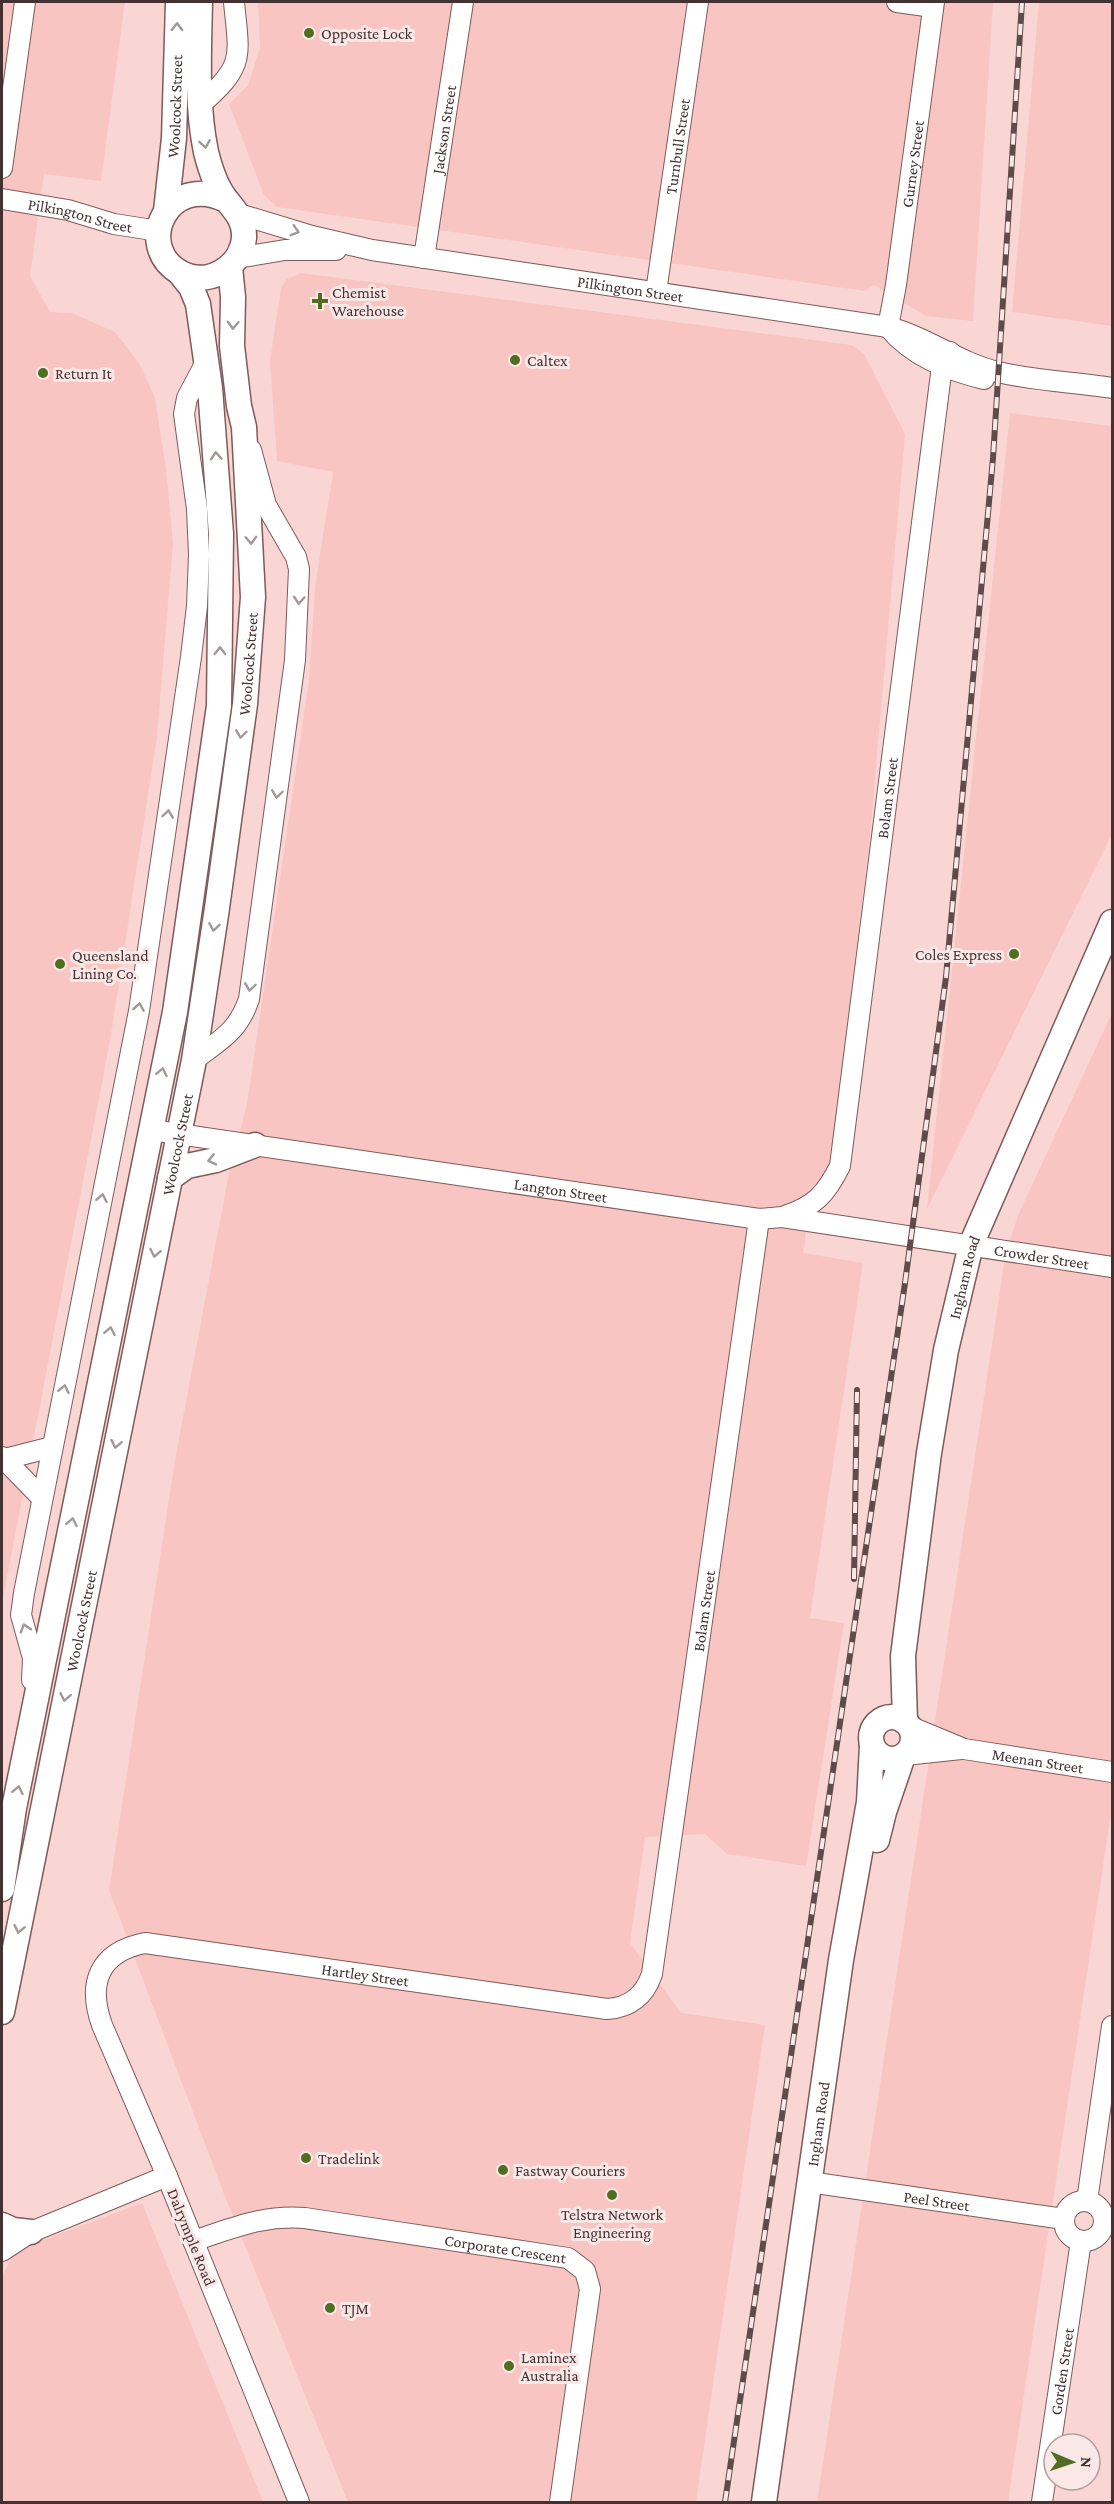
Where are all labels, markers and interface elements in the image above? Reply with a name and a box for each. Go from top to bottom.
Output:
one-way arrow [171,22,183,31]
place label: Opposite Lock [321,25,413,43]
marker: Opposite Lock [302,26,316,40]
street label: Woolcock Street [164,54,185,159]
street label: Jackson Street [429,83,459,177]
street label: Turnbull Street [662,97,693,196]
street label: Gurney Street [899,119,927,209]
one-way arrow [198,138,211,148]
street label: Pilkington Street [27,195,134,236]
one-way arrow [289,224,300,236]
street label: Pilkington Street [576,273,685,305]
place label: Chemist Warehouse [332,284,404,319]
marker: Chemist Warehouse [313,294,327,308]
one-way arrow [226,320,239,329]
place label: Caltex [527,352,568,369]
marker: Caltex [508,353,522,367]
place label: Return It [55,365,113,382]
marker: Return It [36,366,50,380]
one-way arrow [209,451,222,460]
one-way arrow [245,535,258,544]
one-way arrow [293,595,306,604]
street label: Woolcock Street [236,611,261,717]
one-way arrow [213,646,226,655]
one-way arrow [235,729,247,738]
street label: Bolam Street [874,756,901,840]
one-way arrow [272,789,284,798]
one-way arrow [161,809,174,819]
one-way arrow [209,922,221,932]
place label: Coles Express [915,946,1002,964]
place label: Queensland Lining Co. [72,947,149,983]
marker: Coles Express [1007,947,1021,961]
marker: Queensland Lining Co. [53,957,67,971]
one-way arrow [245,982,257,991]
one-way arrow [133,1002,145,1011]
one-way arrow [155,1068,168,1078]
street label: Woolcock Street [159,1092,196,1197]
one-way arrow [207,1153,217,1166]
street label: Langton Street [513,1175,609,1206]
one-way arrow [95,1193,108,1203]
street label: Ingham Road [946,1232,983,1321]
street label: Crowder Street [993,1241,1091,1273]
one-way arrow [149,1248,162,1258]
one-way arrow [103,1326,116,1336]
one-way arrow [57,1385,70,1395]
one-way arrow [110,1439,123,1449]
one-way arrow [65,1517,78,1527]
street label: Woolcock Street [63,1568,100,1673]
street label: Bolam Street [690,1569,718,1653]
one-way arrow [20,1623,32,1634]
one-way arrow [59,1692,72,1702]
street label: Meenan Street [991,1745,1085,1777]
one-way arrow [11,1785,24,1795]
one-way arrow [13,1924,26,1934]
street label: Hartley Street [320,1960,411,1990]
street label: Ingham Road [804,2080,833,2167]
place label: Tradelink [318,2150,380,2167]
marker: Tradelink [299,2151,313,2165]
place label: Fastway Couriers [515,2162,625,2180]
marker: Fastway Couriers [496,2163,510,2177]
street label: Dalrymple Road [163,2186,219,2289]
marker: Telstra Network Engineering [605,2188,619,2202]
street label: Peel Street [902,2188,971,2214]
place label: Telstra Network Engineering [561,2206,663,2242]
street label: Corporate Crescent [443,2231,568,2267]
place label: TJM [342,2300,369,2318]
marker: TJM [323,2301,337,2315]
street label: Gorden Street [1047,2326,1077,2416]
place label: Laminex Australia [521,2349,579,2384]
marker: Laminex Australia [502,2359,516,2373]
north arrow [1042,2432,1102,2492]
text: N [1078,2457,1095,2468]

